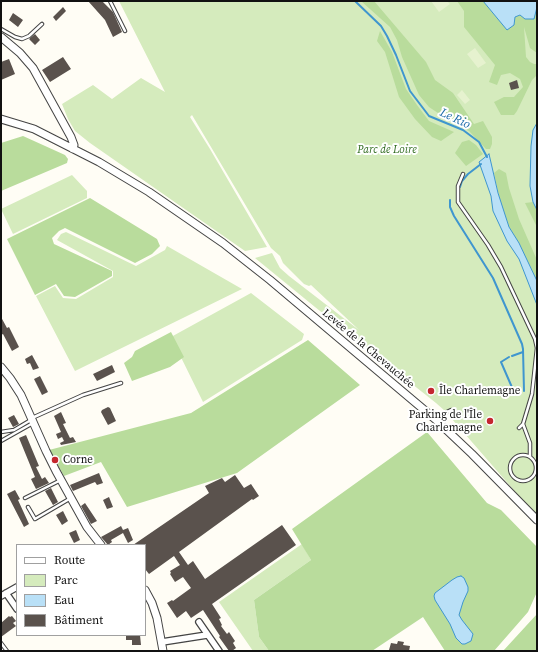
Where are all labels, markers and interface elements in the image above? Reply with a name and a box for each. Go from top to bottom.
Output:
water label: Le Rio [438,106,472,132]
park label: Parc de Loire [357,143,417,157]
street label: Levée de la Chevauchée [319,307,417,391]
place label: Île Charlemagne [439,384,520,398]
marker: Île Charlemagne [426,386,436,396]
place label: Parking de l'Île Charlemagne [409,408,482,434]
marker: Parking de l'Île Charlemagne [485,416,495,426]
place label: Corne [63,453,93,467]
marker: Corne [50,455,60,465]
legend [16,544,146,636]
text: Route [54,552,85,568]
text: Parc [54,572,78,588]
text: Eau [54,592,74,608]
text: Bâtiment [54,612,103,628]

